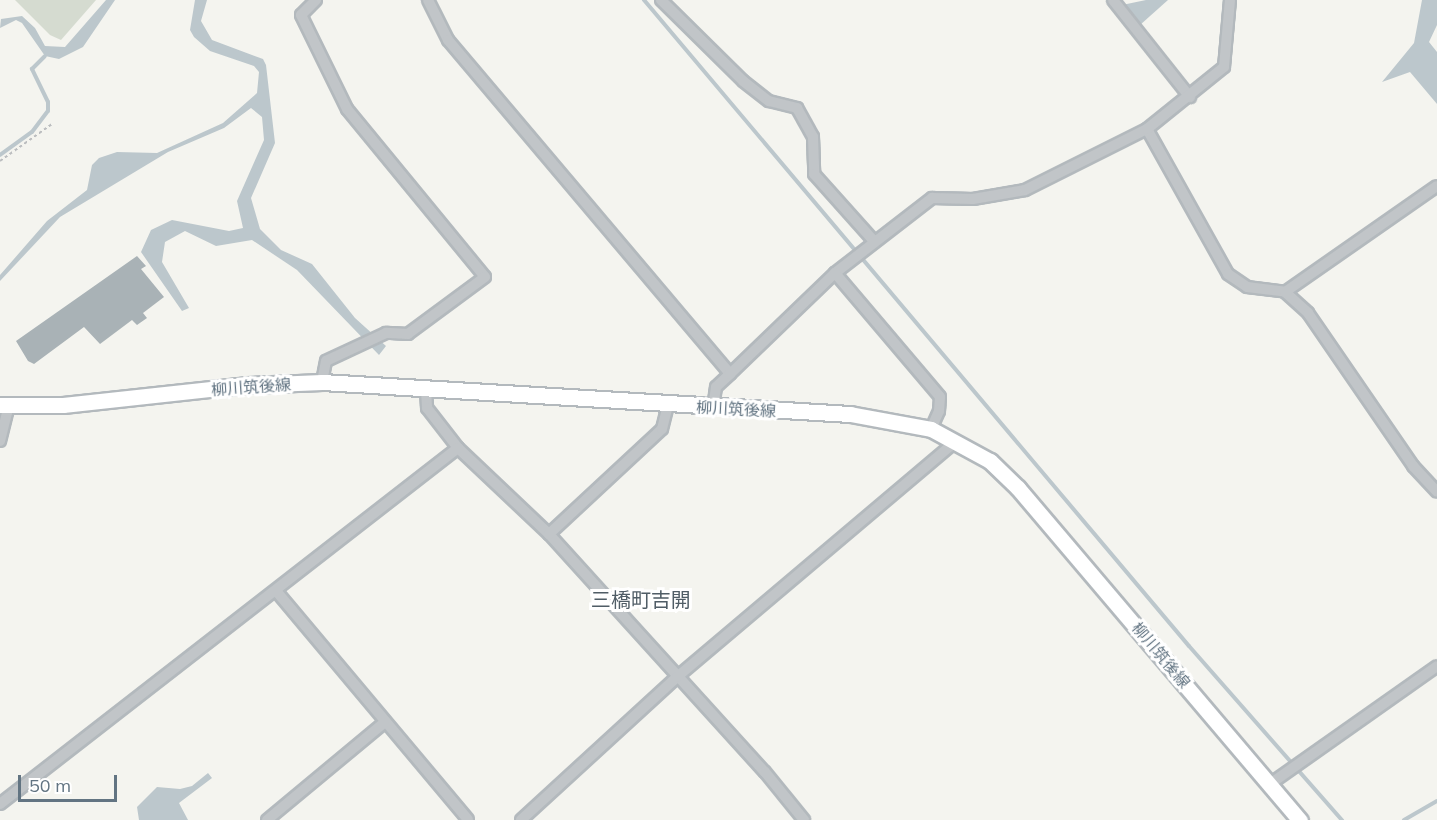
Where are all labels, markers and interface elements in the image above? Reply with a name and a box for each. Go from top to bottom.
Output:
street label: 柳川筑後線 [210,375,292,399]
street label: 柳川筑後線 [696,397,776,421]
district label: 三橋町吉開 [591,587,691,611]
street label: 柳川筑後線 [1128,618,1194,692]
scale bar [21,763,120,801]
text: 50 m [29,774,71,797]

